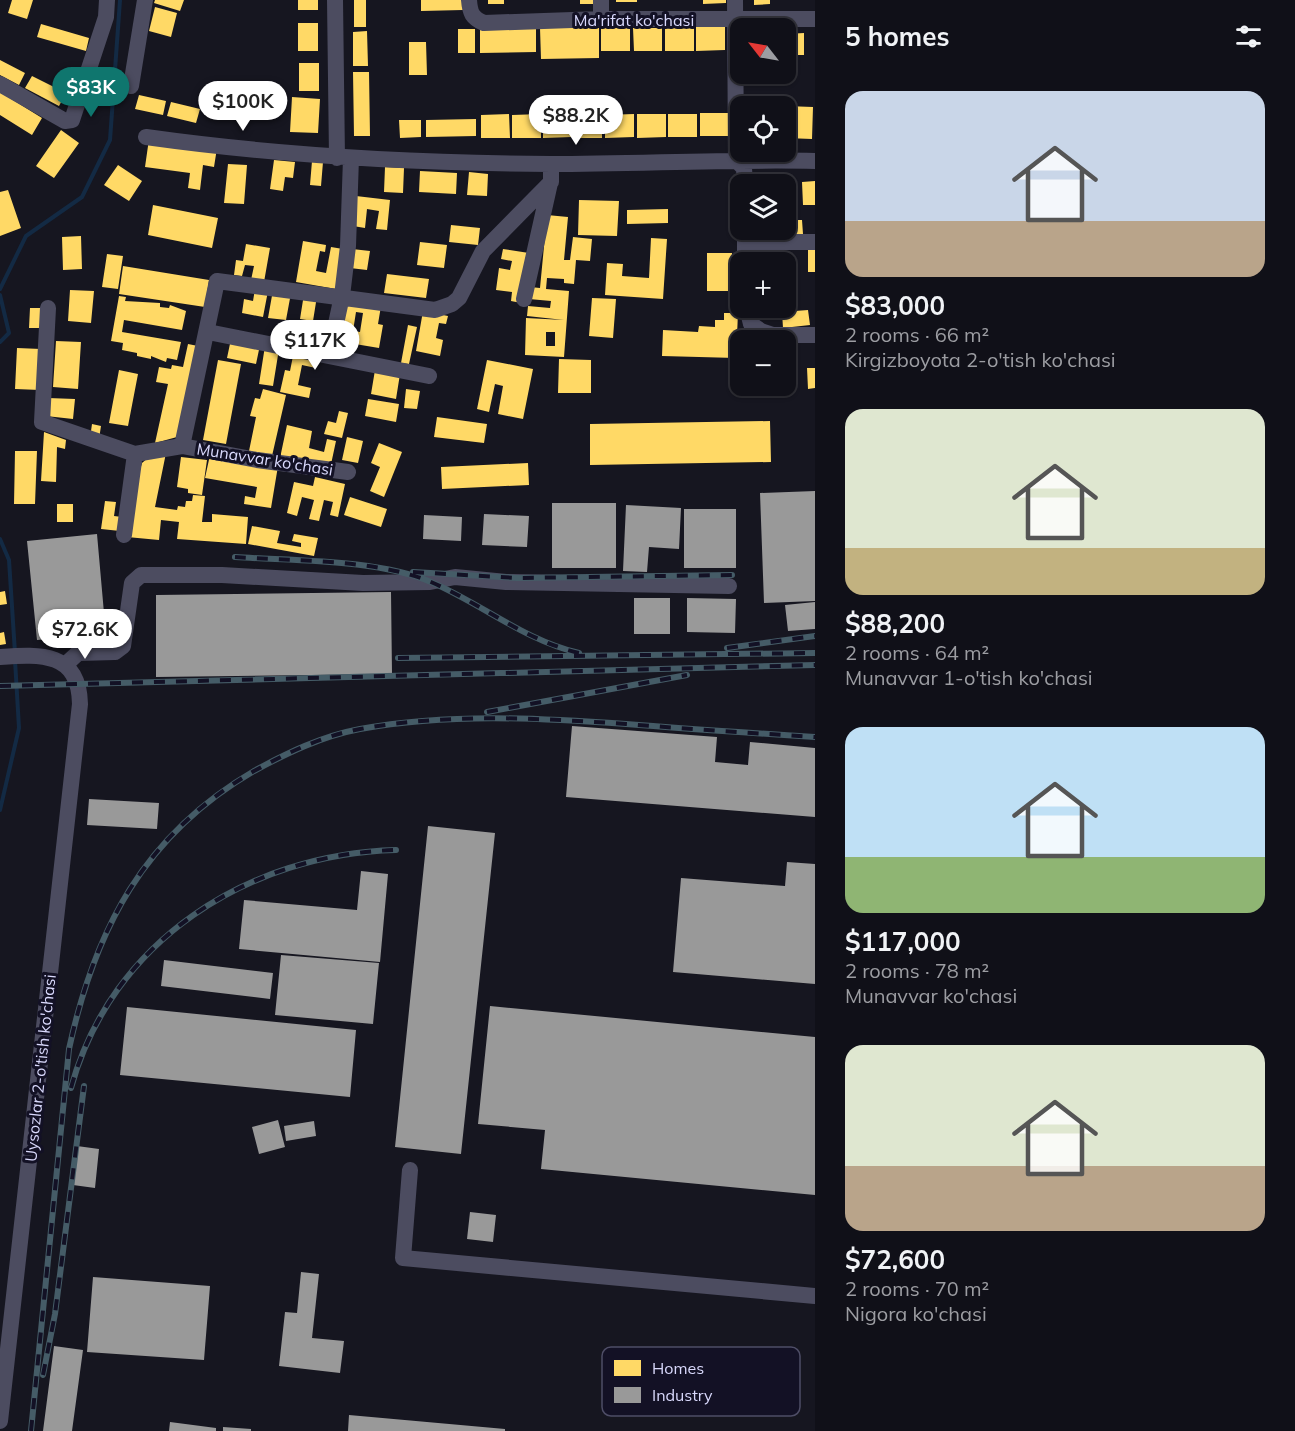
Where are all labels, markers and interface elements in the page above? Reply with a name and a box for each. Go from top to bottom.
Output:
street label: Ma'rifat ko'chasi [574,10,694,30]
north arrow [730,18,796,84]
map controls [730,18,796,396]
text: 5 homes [845,20,949,53]
icon: filters [1232,20,1265,53]
pin: $83K [55,67,127,118]
text: $83K [66,74,116,99]
pin: $100K [201,81,285,132]
text: $100K [212,88,274,113]
pin: $88.2K [527,95,625,146]
button: locate [730,96,796,162]
text: $88.2K [543,102,609,127]
icon: home [1001,130,1109,238]
button: layers [730,174,796,240]
button: + [730,252,796,318]
text: $83,000 [845,289,945,322]
pin: $117K [273,320,357,371]
text: 2 rooms · 66 m² [845,322,989,347]
text: $117K [284,327,346,352]
button: − [730,330,796,396]
text: Kirgizboyota 2-o'tish ko'chasi [845,347,1116,372]
street label: Munavvar ko'chasi [195,438,335,480]
icon: home [1001,448,1109,556]
text: $88,200 [845,607,945,640]
pin: $72.6K [36,609,134,660]
text: $72.6K [52,616,118,641]
text: 2 rooms · 64 m² [845,640,989,665]
text: Munavvar 1-o'tish ko'chasi [845,665,1093,690]
icon: home [1001,766,1109,874]
text: $117,000 [845,925,961,958]
text: 2 rooms · 78 m² [845,958,989,983]
street label: Uysozlar 2-o'tish ko'chasi [20,973,60,1163]
text: Munavvar ko'chasi [845,983,1017,1008]
icon: home [1001,1084,1109,1192]
text: $72,600 [845,1243,945,1276]
text: 2 rooms · 70 m² [845,1276,989,1301]
text: Nigora ko'chasi [845,1301,987,1326]
legend [602,1347,800,1416]
text: Homes [652,1358,704,1378]
text: Industry [652,1385,713,1405]

